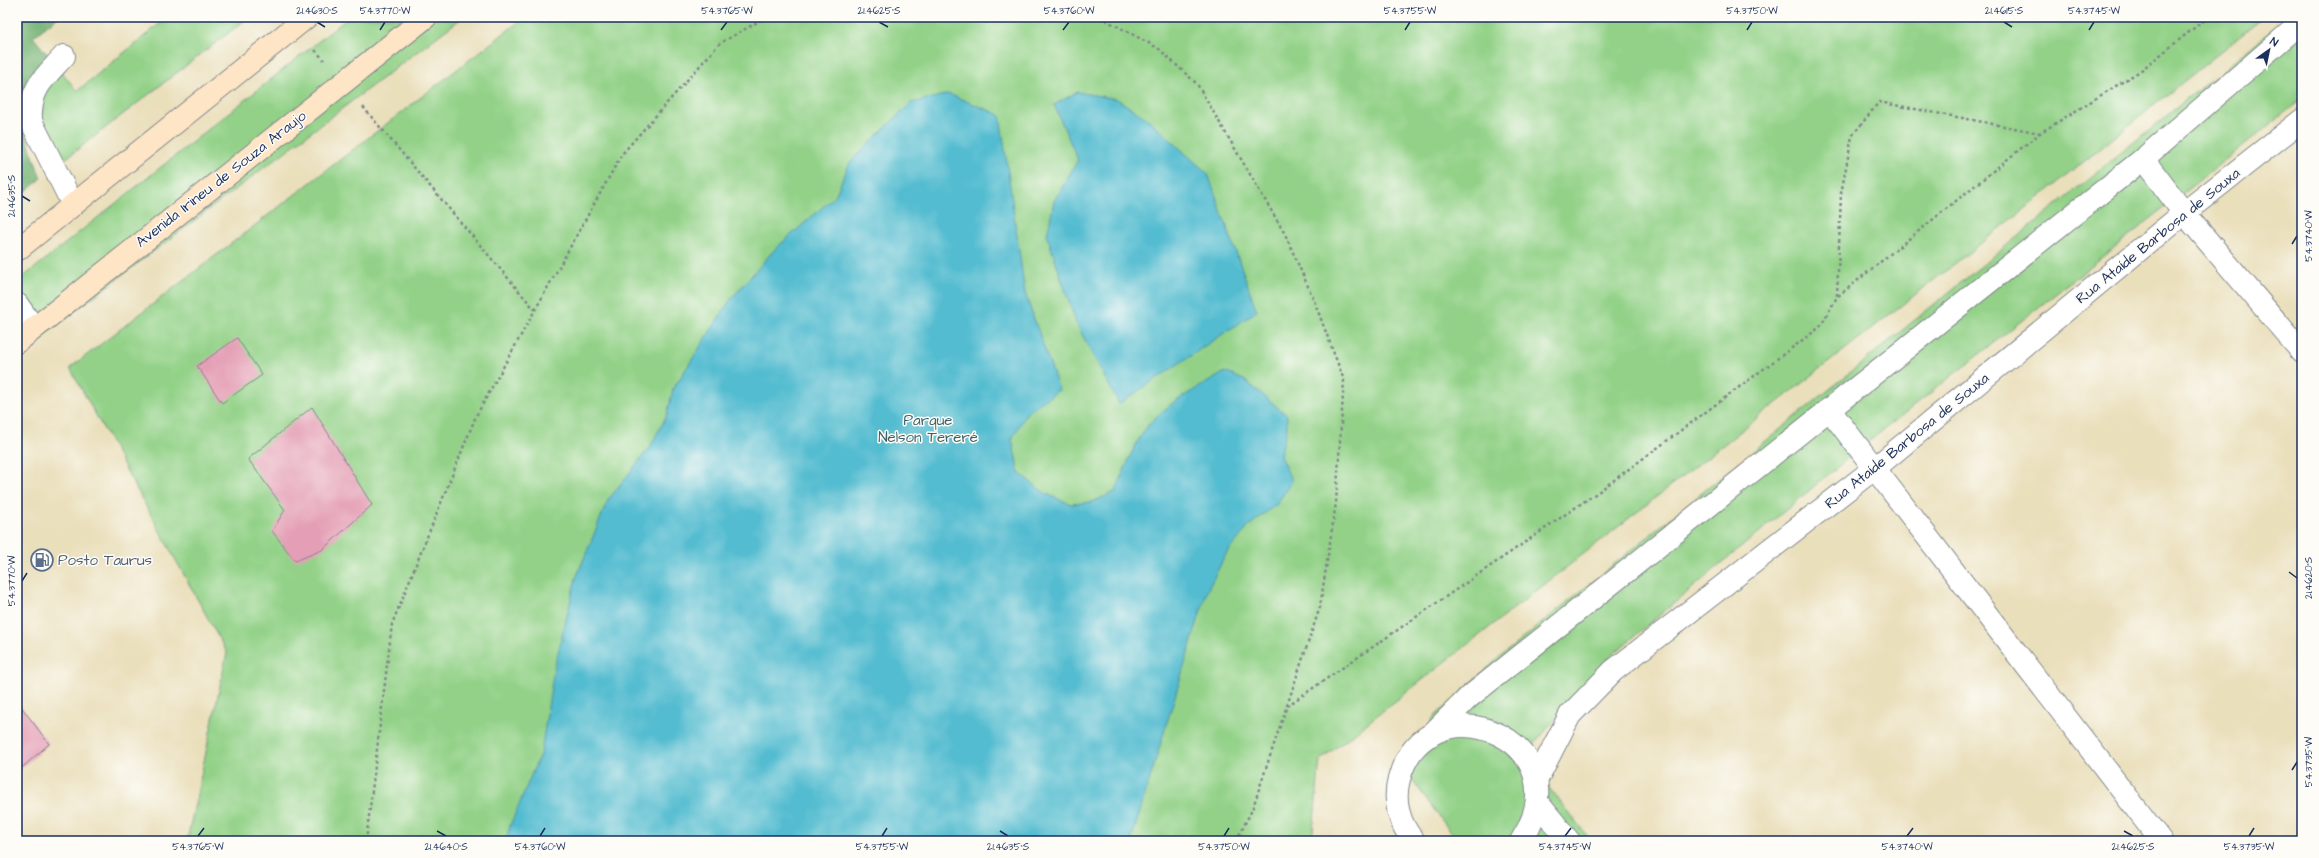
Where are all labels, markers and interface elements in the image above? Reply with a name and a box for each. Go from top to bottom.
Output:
text: 21.4630°S [296,4,338,18]
text: 54.3770°W [360,4,411,18]
text: 54.3765°W [701,4,753,18]
text: 21.4625°S [858,4,901,18]
text: 54.3760°W [1044,4,1095,18]
text: 54.3755°W [1384,4,1437,18]
text: 54.3750°W [1726,4,1778,18]
text: 21.4615°S [1985,4,2024,18]
text: 54.3745°W [2068,4,2121,18]
north arrow [2249,30,2289,70]
text: N [2267,34,2281,50]
street label: Avenida Irineu de Souza Araujo [131,105,311,252]
street label: Rua Ataíde Barbosa de Souxa [2071,163,2245,309]
text: 21.4635°S [5,174,19,217]
text: 54.3740°W [2302,210,2316,262]
street label: Rua Ataíde Barbosa de Souxa [1820,368,1994,514]
park label: Parque Nelson Tereré [878,410,978,448]
fuel station icon: Posto Taurus [29,547,55,573]
place label: Posto Taurus [58,550,153,571]
text: 54.3770°W [5,555,19,606]
text: 21.4620°S [2302,556,2316,599]
text: 54.3735°W [2302,736,2316,787]
text: 54.3765°W [172,840,224,854]
text: 21.4640°S [424,840,468,854]
text: 54.3760°W [515,840,566,854]
text: 54.3755°W [856,840,909,854]
text: 21.4635°S [987,840,1030,854]
text: 54.3750°W [1198,840,1250,854]
text: 54.3745°W [1539,840,1592,854]
text: 54.3740°W [1881,840,1933,854]
text: 21.4625°S [2112,840,2155,854]
text: 54.3735°W [2224,840,2275,854]

